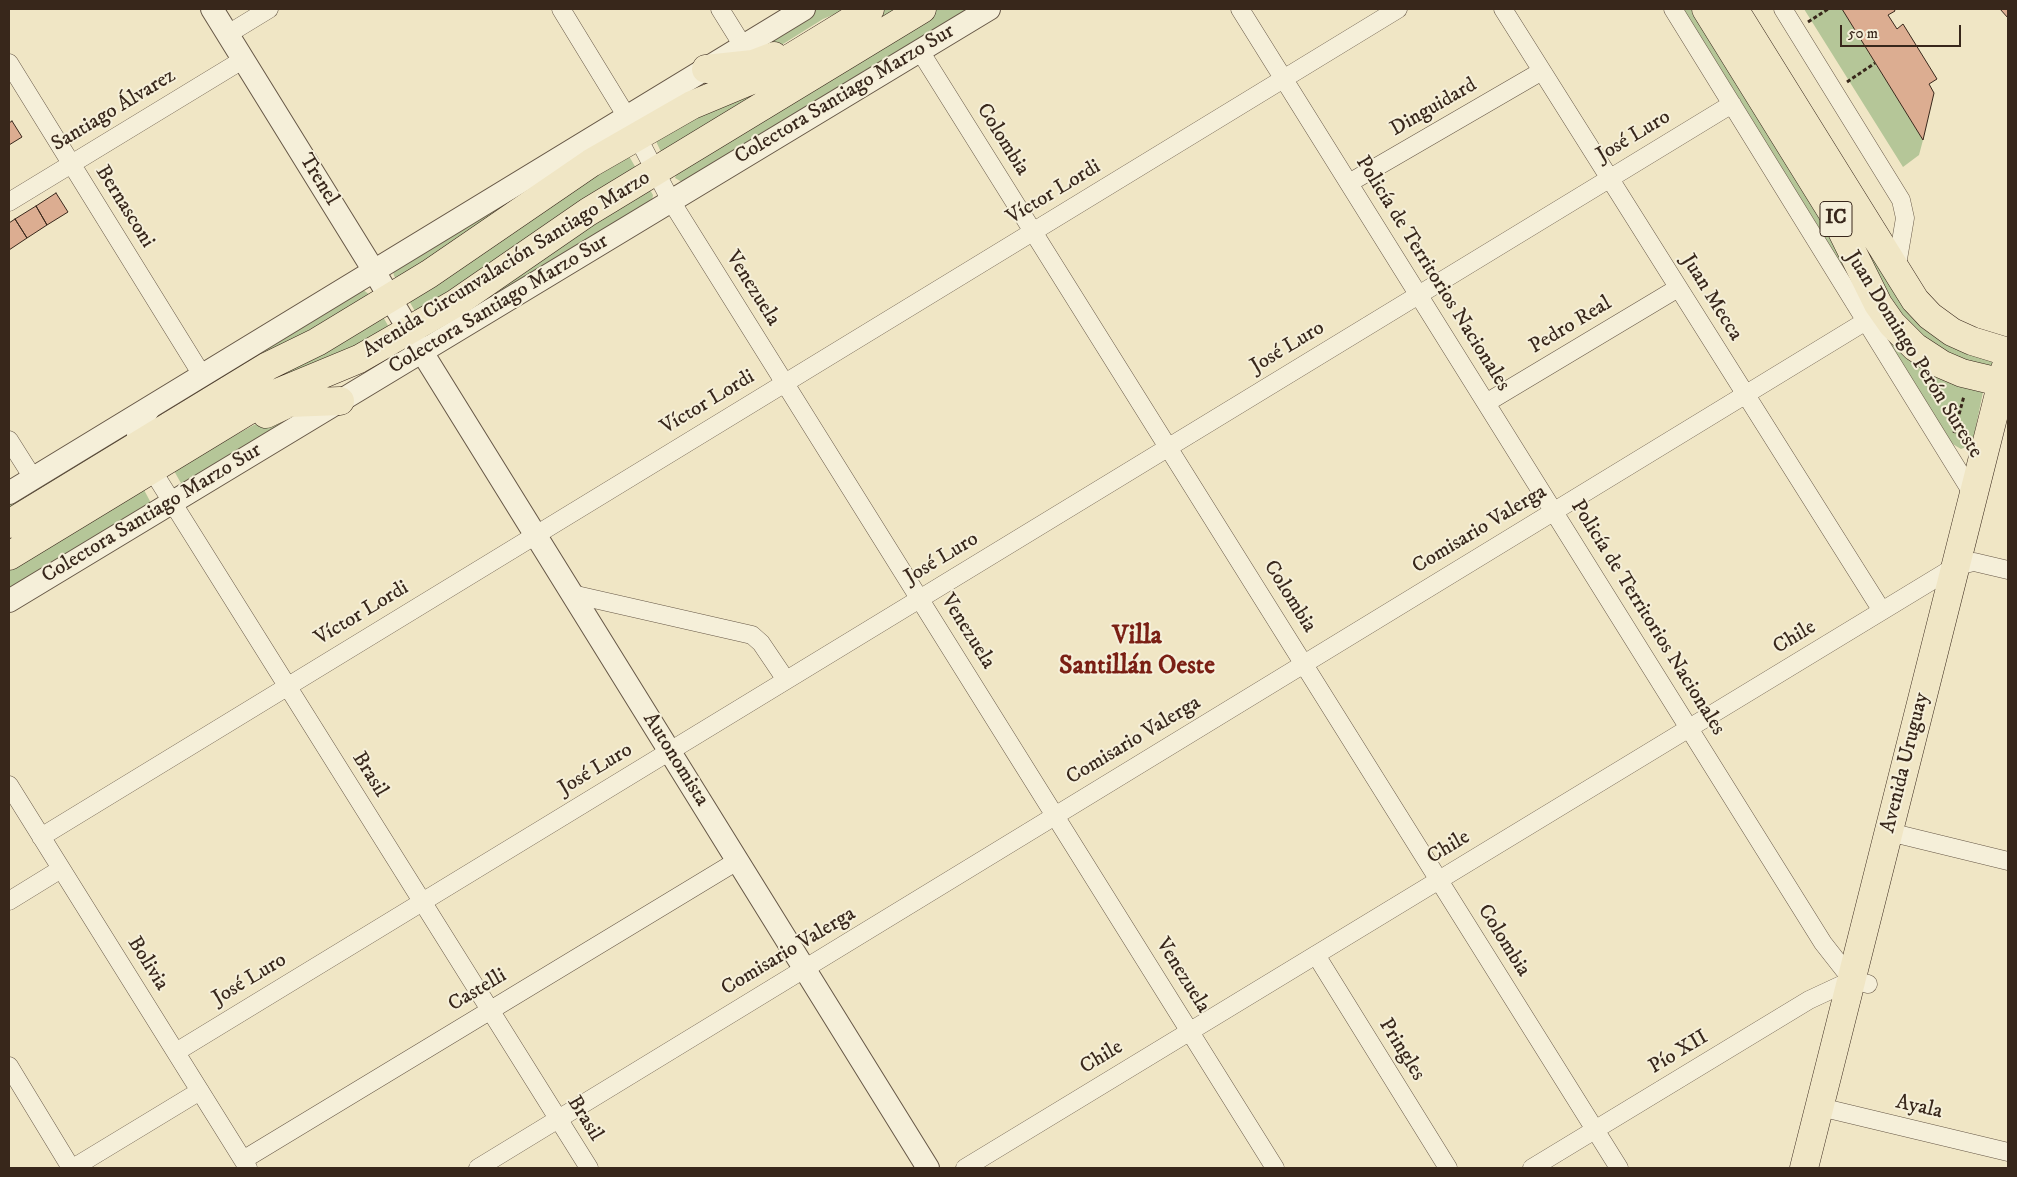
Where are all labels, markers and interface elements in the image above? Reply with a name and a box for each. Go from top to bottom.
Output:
scale bar [1842,15,1963,47]
street label: Colectora Santiago Marzo Sur [731,19,959,171]
text: 50 m [1848,24,1878,43]
street label: Santiago Álvarez [47,64,181,158]
street label: Dinguidard [1386,73,1482,143]
street label: Colombia [970,99,1034,181]
street label: José Luro [1592,105,1676,169]
street label: Trenel [292,150,344,210]
street label: Policía de Territorios Nacionales [1349,152,1515,396]
street label: Víctor Lordi [1002,155,1106,231]
street label: Bernasconi [89,161,159,253]
street label: Avenida Circunvalación Santiago Marzo [359,166,655,364]
road number: IC [1820,202,1852,236]
street label: Colectora Santiago Marzo Sur [385,229,613,381]
street label: Venezuela [719,247,785,331]
street label: Juan Domingo Perón Sureste [1839,247,1987,463]
street label: Juan Mecca [1675,250,1747,346]
street label: Pedro Real [1525,292,1617,360]
street label: José Luro [1246,316,1330,380]
street label: Víctor Lordi [656,365,760,441]
street label: Colectora Santiago Marzo Sur [38,438,266,590]
street label: Comisario Valerga [1408,480,1552,580]
street label: Policía de Territorios Nacionales [1564,496,1730,740]
street label: José Luro [900,527,984,591]
street label: Colombia [1257,556,1321,638]
street label: Víctor Lordi [310,576,414,652]
street label: Venezuela [934,590,1000,674]
street label: Chile [1769,616,1821,660]
district label: Villa Santillán Oeste [1059,622,1215,684]
street label: Avenida Uruguay [1876,690,1936,836]
street label: Comisario Valerga [1062,691,1206,791]
street label: Autonomista [636,709,714,811]
street label: José Luro [554,738,638,802]
street label: Brasil [345,748,393,802]
street label: Chile [1423,826,1475,870]
street label: Colombia [1471,900,1535,982]
street label: Comisario Valerga [717,902,861,1002]
street label: Bolivia [121,932,173,996]
street label: Venezuela [1149,934,1215,1018]
street label: José Luro [208,948,292,1012]
street label: Castelli [444,964,512,1018]
street label: Pringles [1372,1014,1430,1086]
street label: Pío XII [1645,1026,1713,1080]
street label: Chile [1076,1036,1128,1080]
street label: Ayala [1893,1090,1945,1126]
street label: Brasil [560,1092,608,1146]

